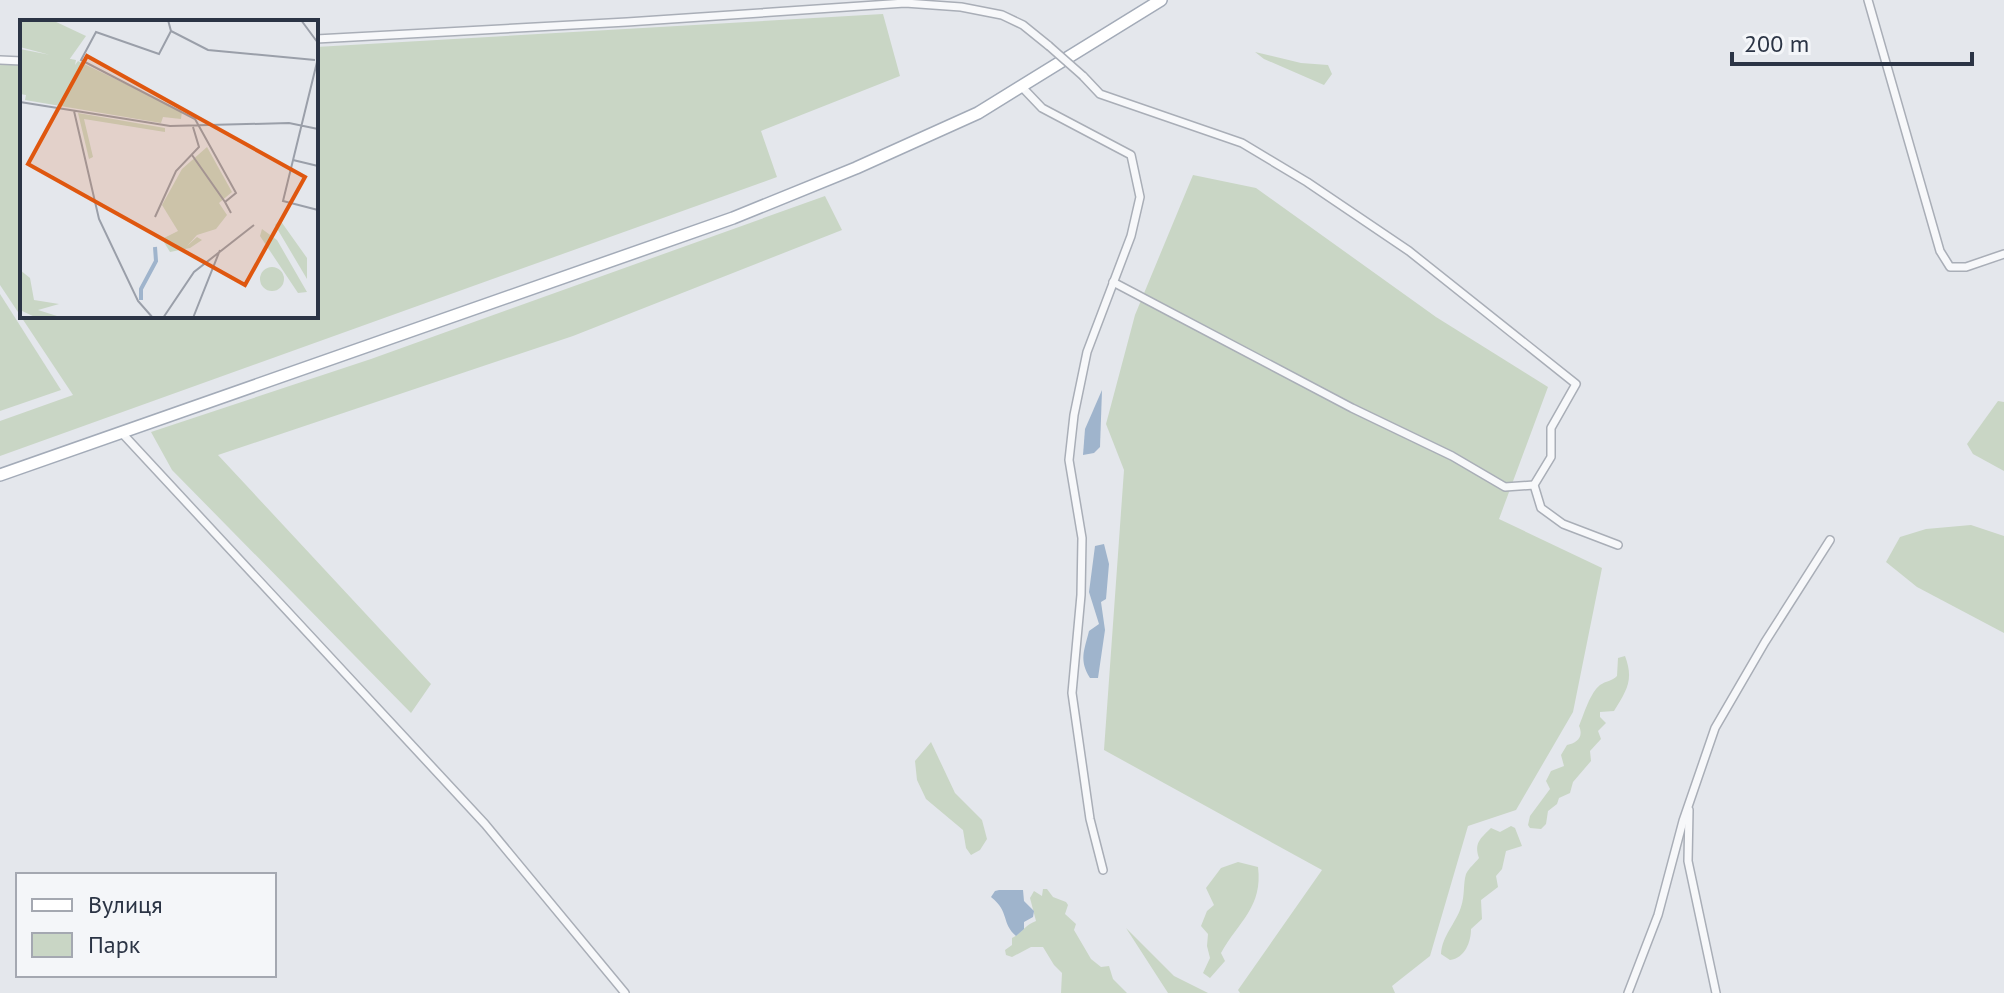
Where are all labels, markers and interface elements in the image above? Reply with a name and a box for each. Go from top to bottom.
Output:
scale bar [1732,16,1972,66]
inset map [20,20,318,318]
text: 200 m [1744,28,1809,59]
legend [16,873,276,977]
text: Вулиця [88,889,163,920]
text: Парк [88,929,141,960]

